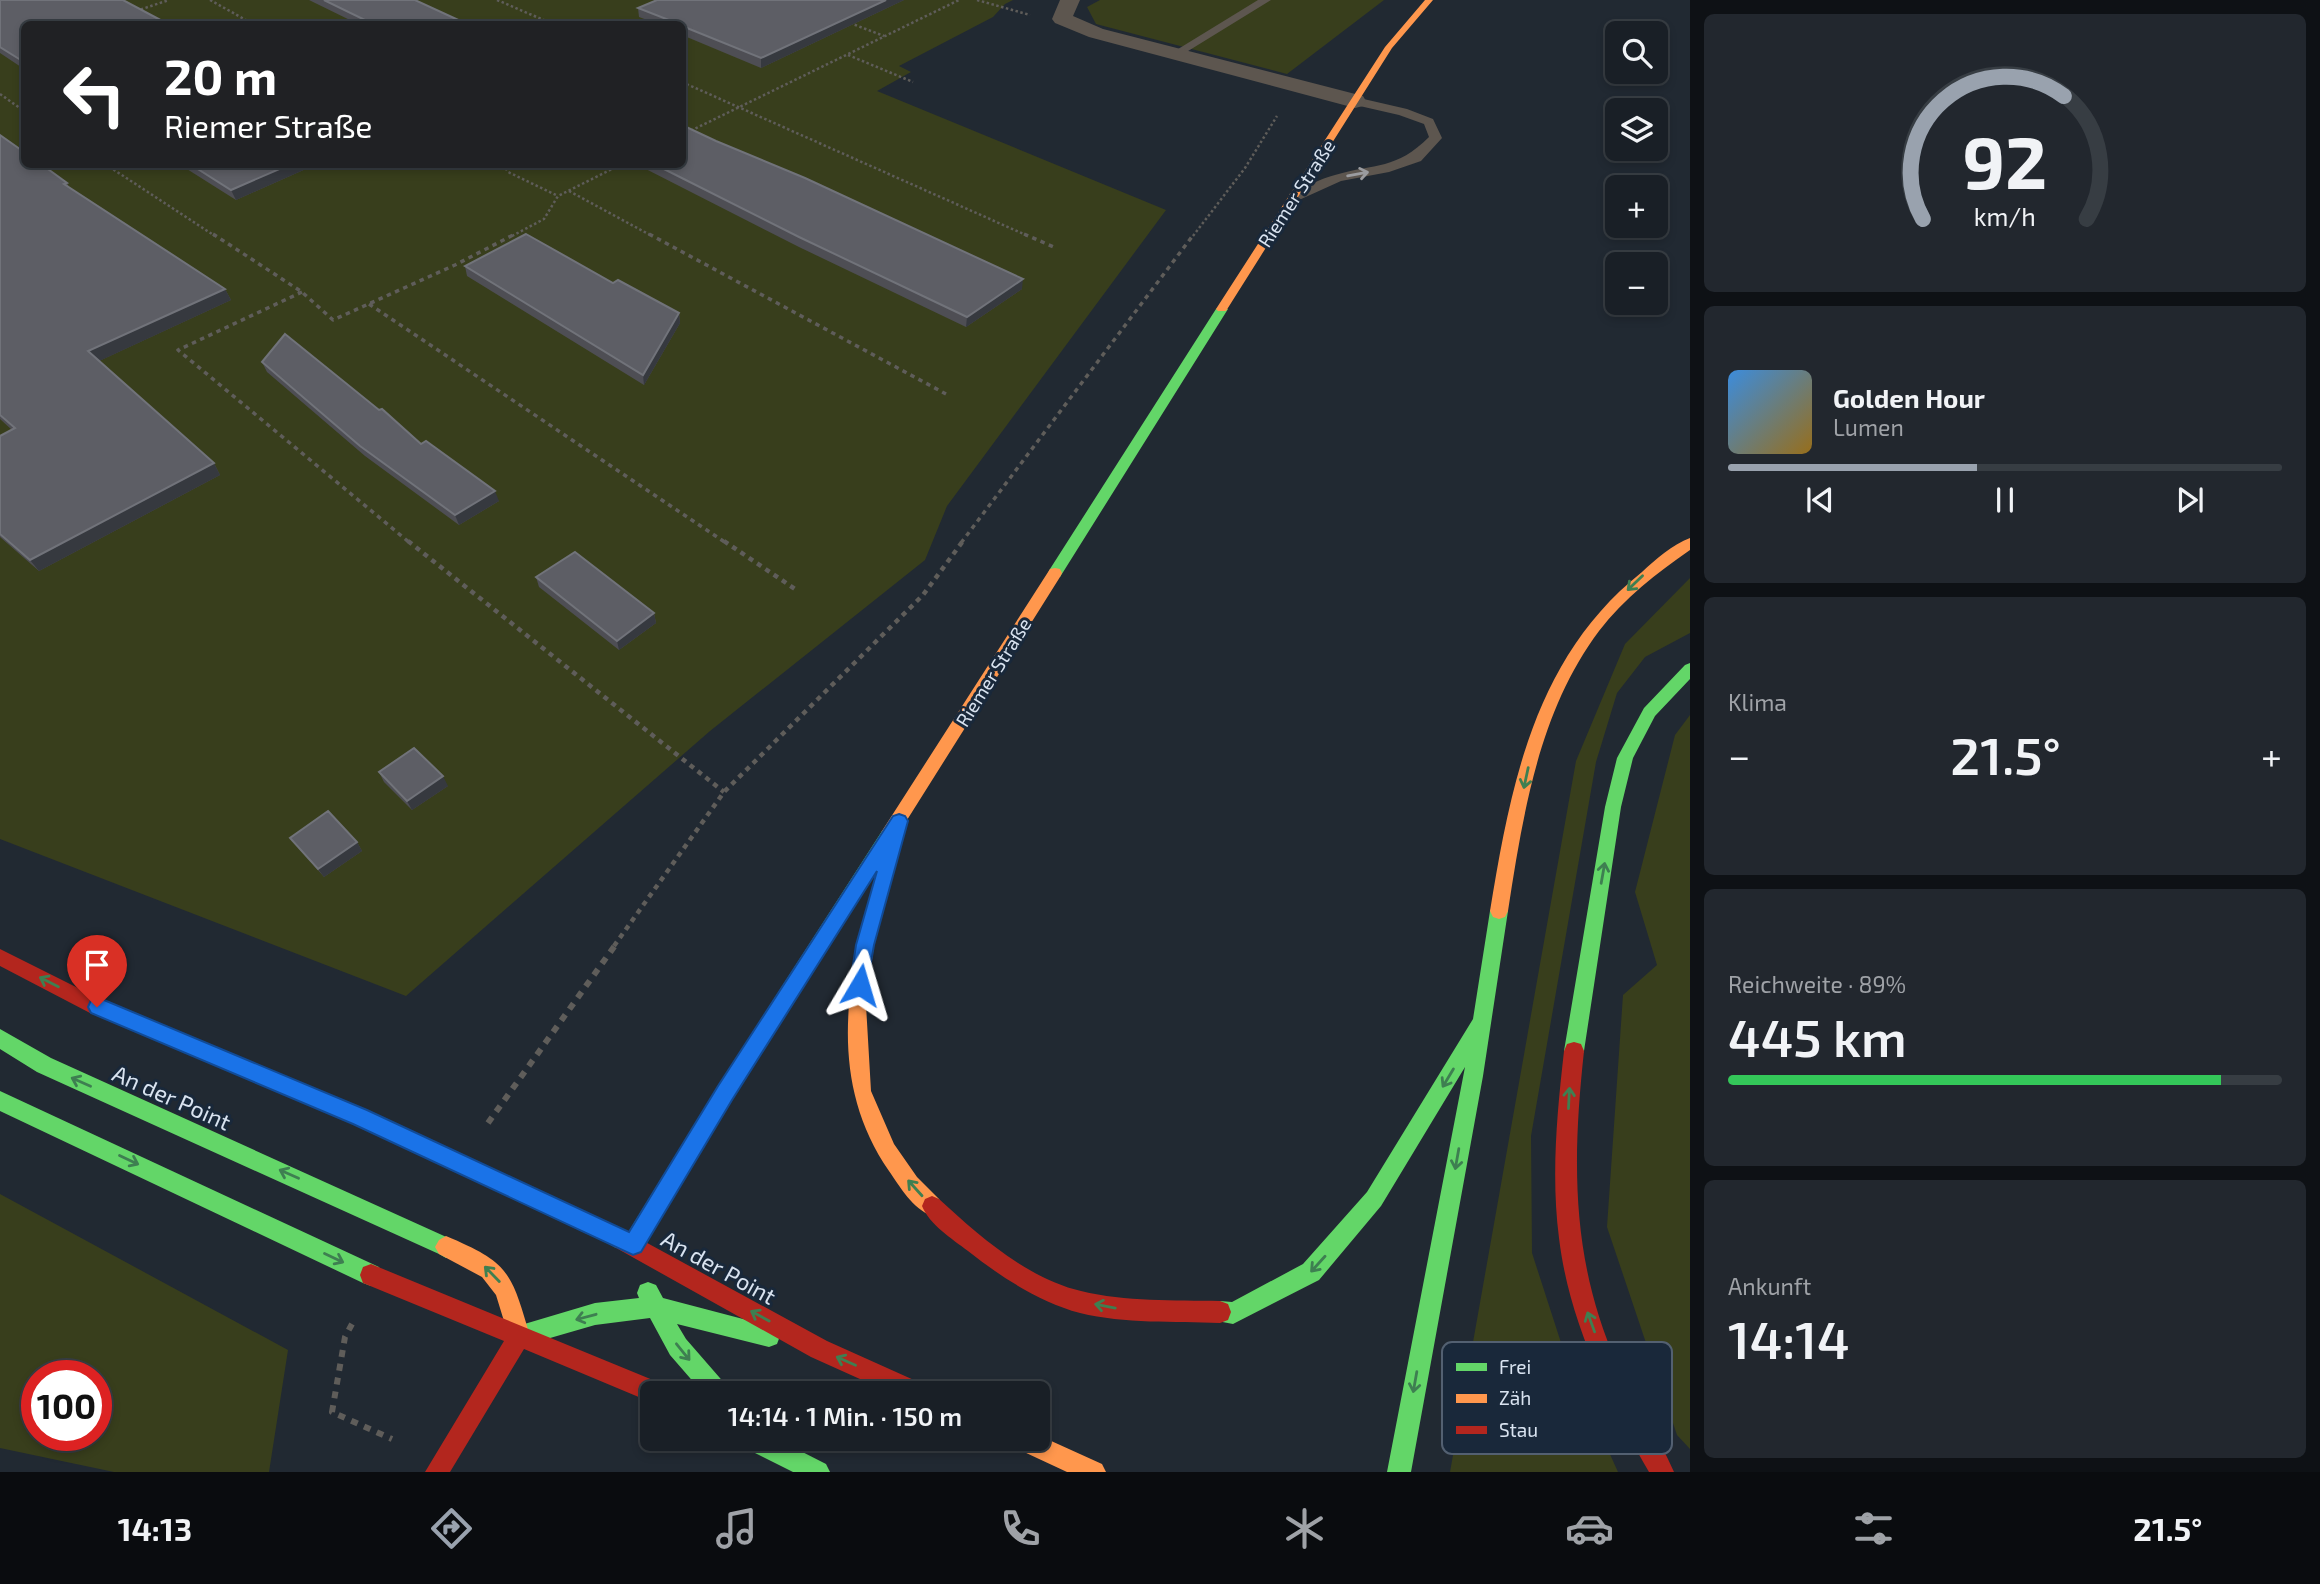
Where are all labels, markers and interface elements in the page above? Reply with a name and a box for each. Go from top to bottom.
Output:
map controls [1605,21,1668,315]
button: search [1605,21,1668,84]
text: 20 m [164,46,277,105]
icon: left [49,49,140,140]
button: layers [1605,98,1668,161]
text: Riemer Straße [164,106,373,144]
text: 92 [1962,116,2048,204]
street label: Riemer Straße [1253,135,1339,251]
one-way arrow [1346,167,1369,180]
button: + [1605,175,1668,238]
text: km/h [1974,201,2036,231]
button: − [1605,252,1668,315]
text: Golden Hour [1833,382,1985,413]
text: Lumen [1833,413,1904,441]
icon: previous [1801,481,1839,519]
icon: pause [1986,481,2024,519]
icon: next [2171,481,2209,519]
one-way arrow [1627,575,1644,592]
street label: Riemer Straße [950,613,1036,731]
text: Klima [1728,688,1787,716]
text: 21.5° [1950,723,2061,785]
text: − [1728,732,1750,778]
text: + [2261,732,2282,778]
one-way arrow [1518,766,1532,789]
one-way arrow [1597,862,1610,885]
pin [67,935,127,1007]
icon: arrive [78,946,116,984]
position arrow [823,948,897,1022]
text: Reichweite · 89% [1728,970,1906,998]
one-way arrow [39,975,60,989]
text: 445 km [1728,1005,1907,1067]
street label: An der Point [109,1058,236,1136]
one-way arrow [1440,1067,1454,1087]
one-way arrow [71,1075,93,1088]
one-way arrow [1563,1087,1576,1110]
one-way arrow [1450,1147,1463,1170]
one-way arrow [118,1154,139,1168]
one-way arrow [279,1167,300,1180]
one-way arrow [907,1179,923,1197]
street label: An der Point [657,1224,781,1310]
one-way arrow [323,1251,344,1265]
one-way arrow [1310,1255,1326,1273]
one-way arrow [484,1266,501,1284]
text: Ankunft [1728,1272,1811,1300]
one-way arrow [1094,1299,1117,1312]
text: 14:14 [1728,1307,1850,1369]
one-way arrow [750,1309,771,1322]
one-way arrow [576,1311,598,1324]
one-way arrow [1584,1312,1596,1334]
legend [1442,1342,1672,1454]
one-way arrow [675,1343,690,1361]
one-way arrow [836,1354,857,1367]
text: Frei [1499,1355,1531,1378]
speed limit sign: 100 [21,1360,112,1451]
one-way arrow [1408,1370,1422,1393]
text: Zäh [1499,1386,1531,1409]
text: 14:14 · 1 Min. · 150 m [728,1400,962,1431]
text: Stau [1499,1418,1538,1441]
icon: directions [427,1504,476,1553]
icon: music [712,1504,761,1553]
icon: phone [996,1504,1045,1553]
icon: climate [1280,1504,1329,1553]
icon: car [1565,1504,1614,1553]
icon: filters [1849,1504,1898,1553]
text: 14:13 [118,1509,192,1547]
text: 21.5° [2133,1509,2202,1547]

